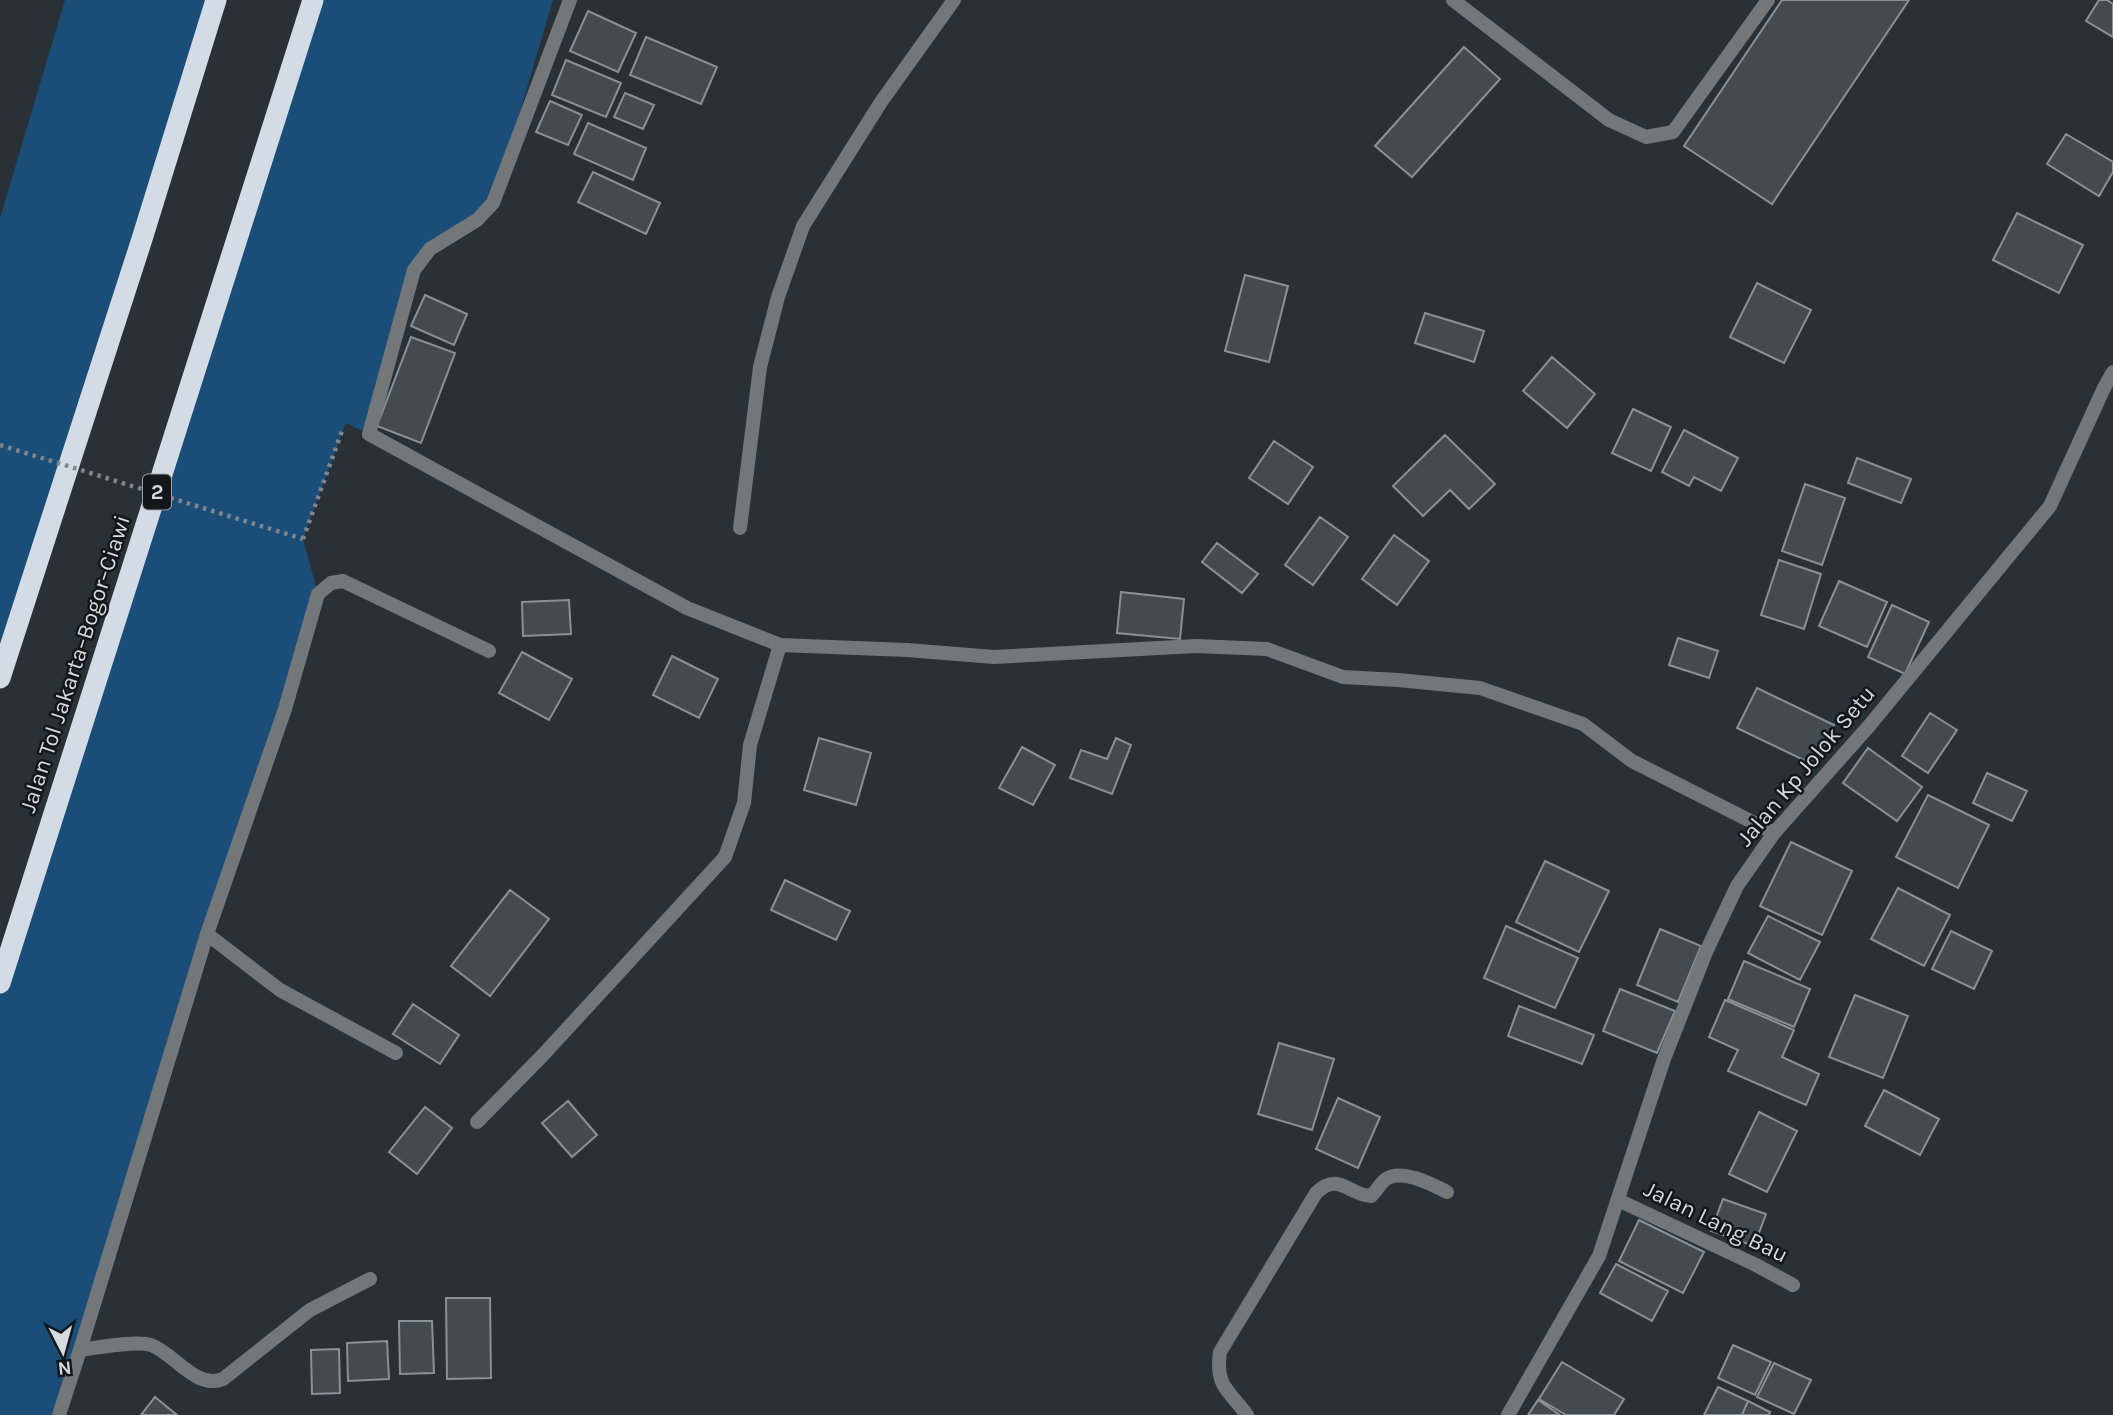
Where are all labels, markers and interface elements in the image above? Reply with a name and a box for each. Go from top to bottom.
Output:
road number: 2 [143,475,171,510]
street label: Jalan Tol Jakarta–Bogor–Ciawi [14,512,136,816]
street label: Jalan Kp Jolok Setu [1731,680,1881,852]
street label: Jalan Lang Bau [1640,1175,1792,1269]
north arrow [28,1317,98,1387]
text: N [57,1356,73,1380]

